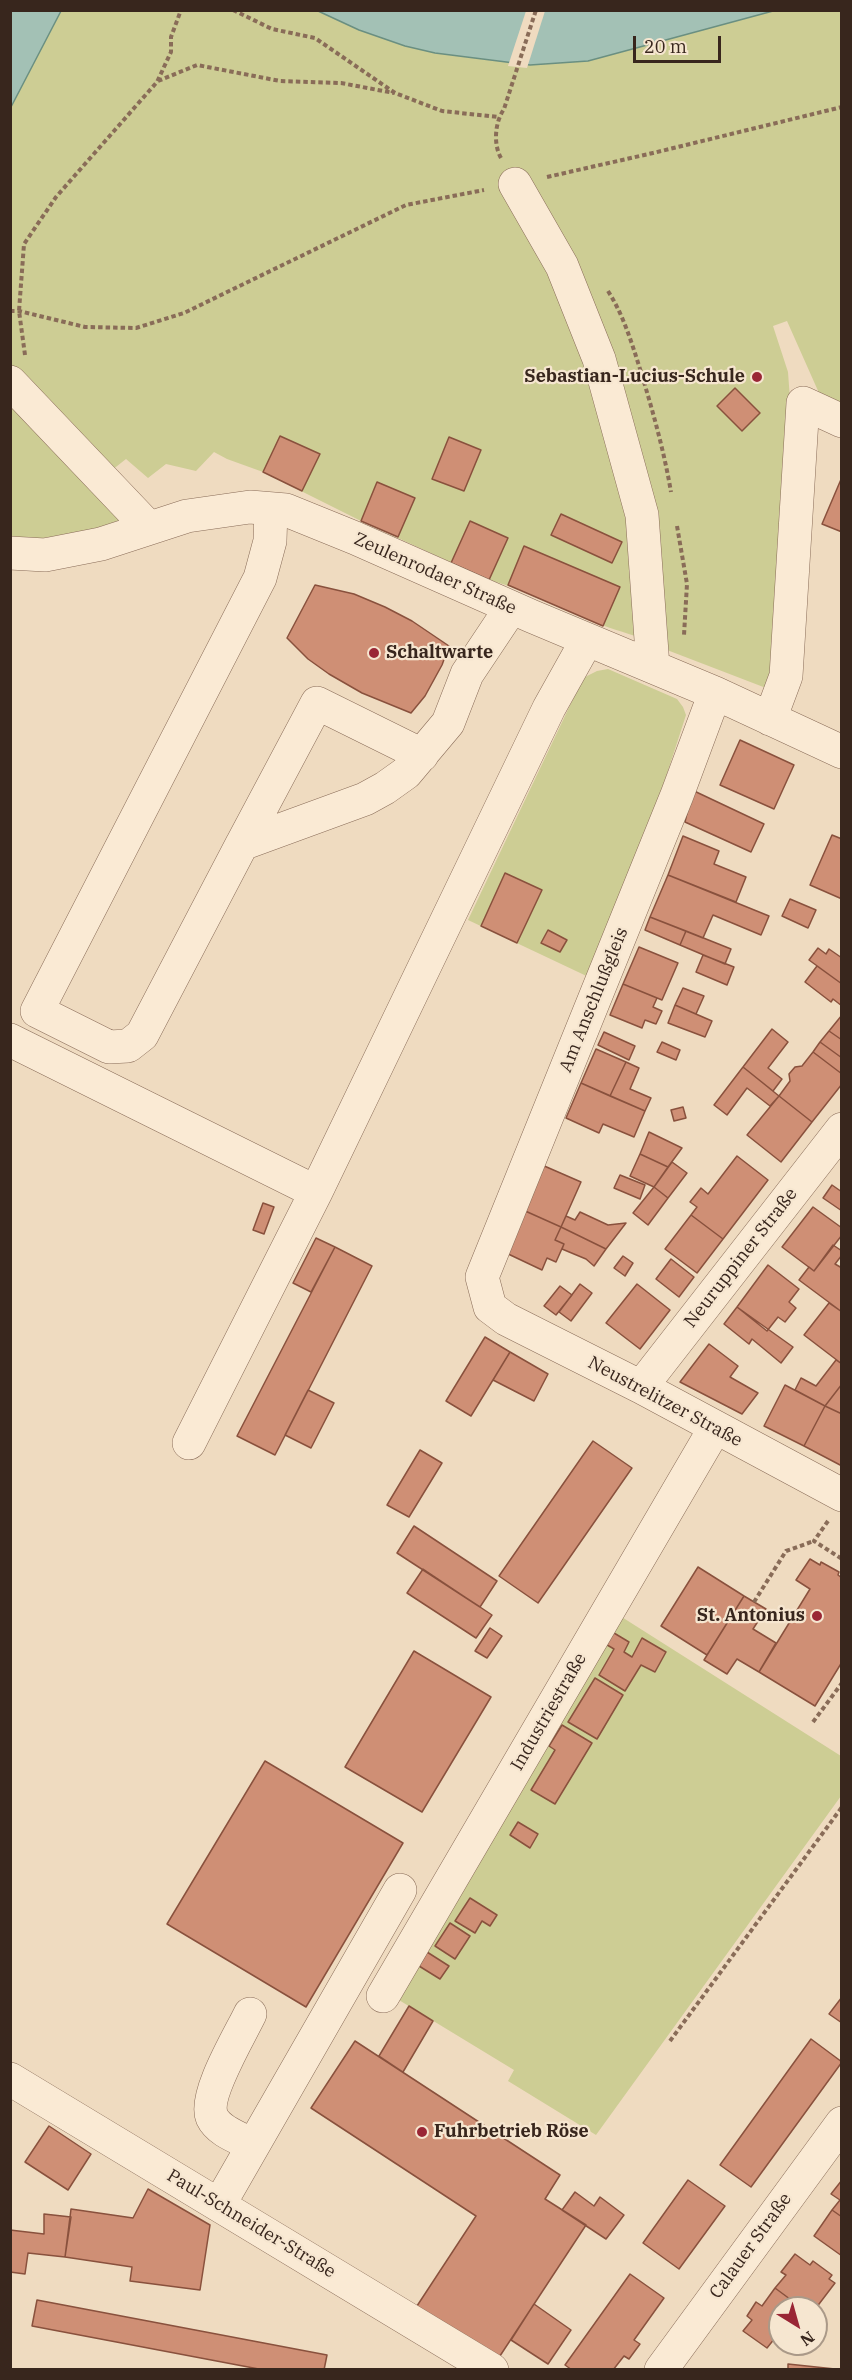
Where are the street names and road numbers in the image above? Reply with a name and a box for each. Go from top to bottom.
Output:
street label: Zeulenrodaer Straße [350,528,520,620]
street label: Am Anschlußgleis [555,924,633,1076]
street label: Neuruppiner Straße [680,1184,802,1332]
street label: Neustrelitzer Straße [584,1352,746,1452]
street label: Industriestraße [507,1649,591,1775]
street label: Paul-Schneider-Straße [163,2165,339,2283]
street label: Calauer Straße [705,2189,797,2303]

